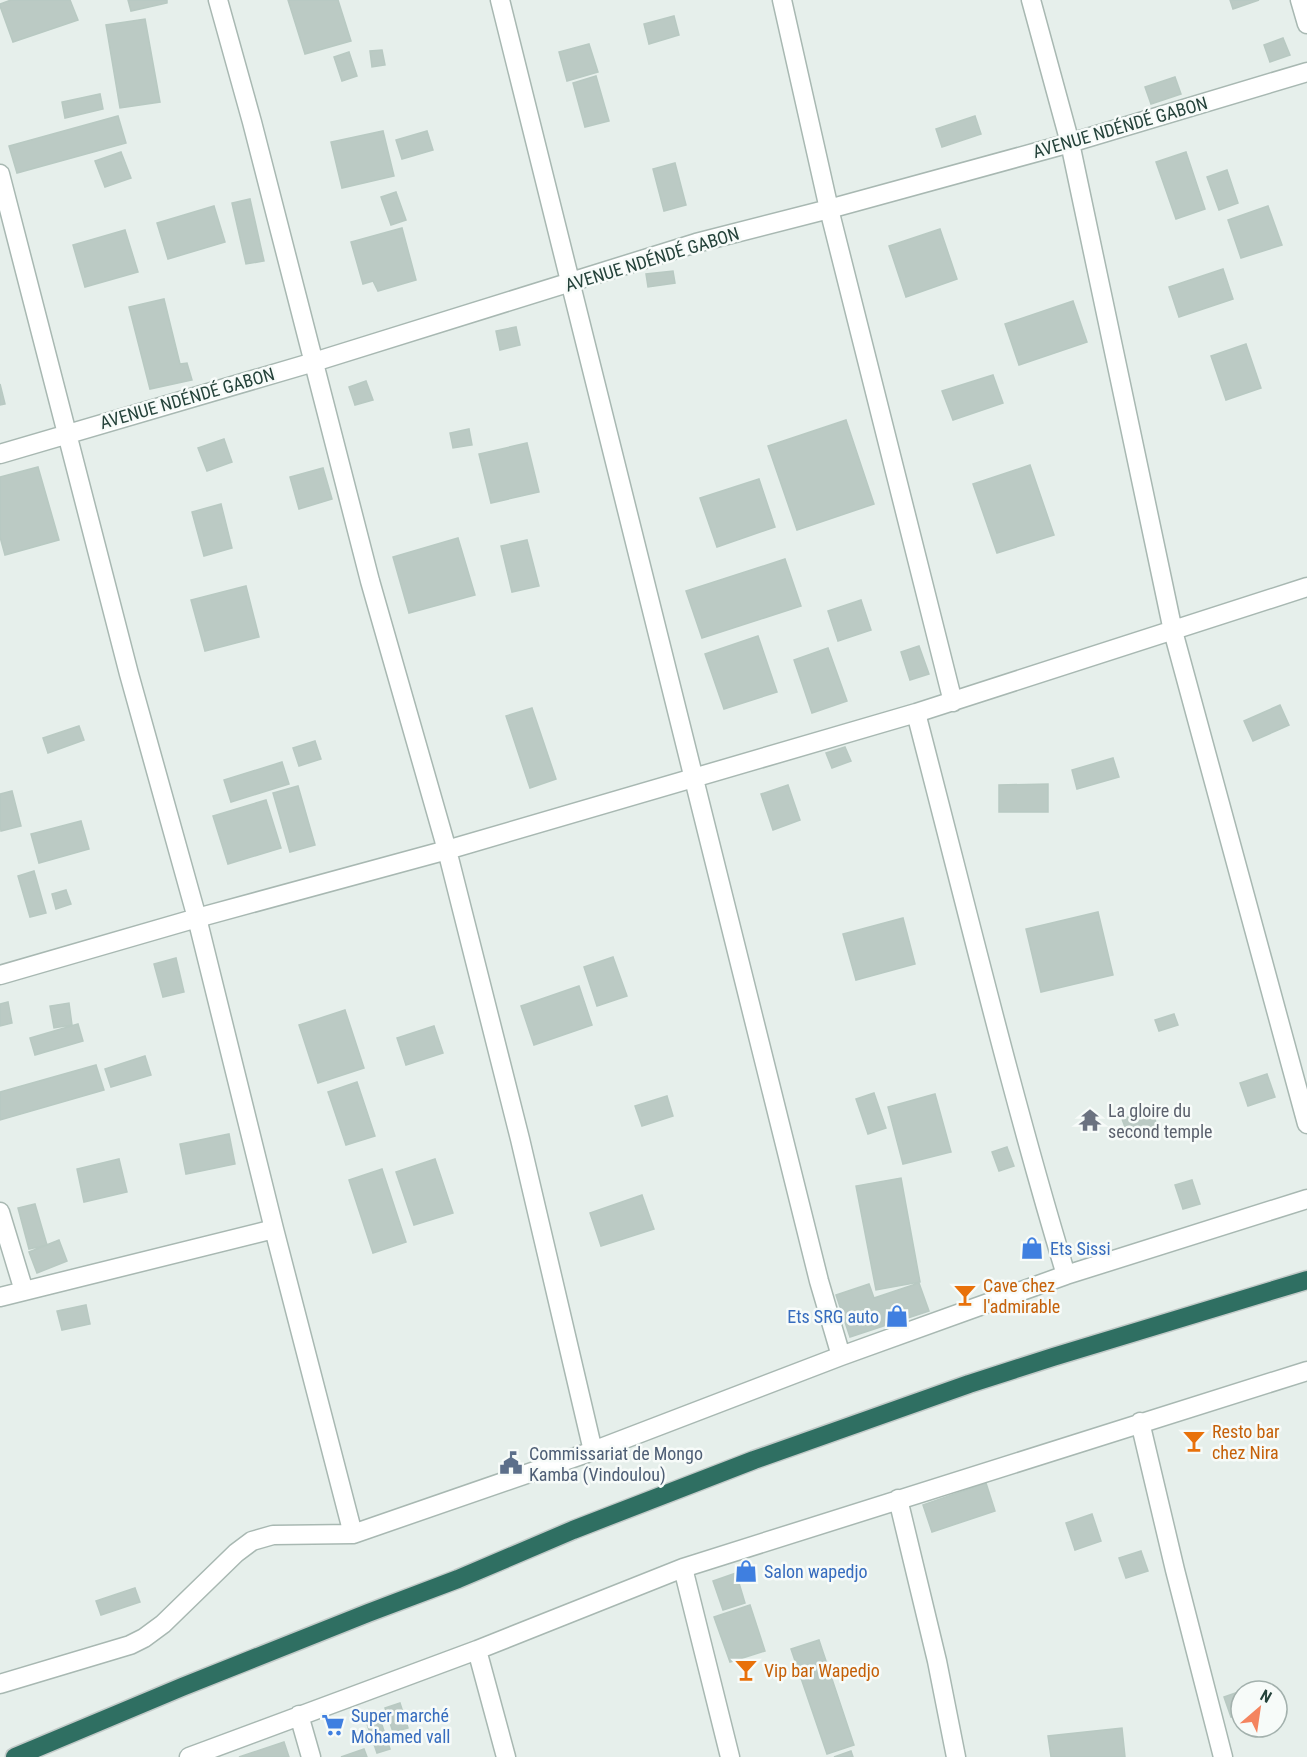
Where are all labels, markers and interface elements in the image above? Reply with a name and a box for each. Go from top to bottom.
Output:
street label: AVENUE NDÉNDÉ GABON [1030,92,1210,162]
street label: AVENUE NDÉNDÉ GABON [563,223,741,295]
street label: AVENUE NDÉNDÉ GABON [97,363,277,433]
place label: La gloire du second temple [1108,1100,1213,1142]
temple icon: La gloire du second temple [1077,1107,1103,1133]
shop icon: Ets Sissi [1019,1235,1045,1261]
place label: Ets Sissi [1050,1238,1111,1259]
place label: Cave chez l'admirable [983,1275,1060,1317]
bar icon: Cave chez l'admirable [952,1282,978,1308]
shop icon: Ets SRG auto [884,1303,910,1329]
place label: Ets SRG auto [787,1306,879,1327]
place label: Resto bar chez Nira [1212,1421,1280,1463]
bar icon: Resto bar chez Nira [1181,1428,1207,1454]
place label: Commissariat de Mongo Kamba (Vindoulou) [529,1443,703,1486]
public building icon: Commissariat de Mongo Kamba (Vindoulou) [498,1450,524,1476]
shop icon: Salon wapedjo [733,1558,759,1584]
place label: Salon wapedjo [764,1561,868,1582]
bar icon: Vip bar Wapedjo [733,1657,759,1683]
place label: Vip bar Wapedjo [764,1660,880,1681]
north arrow [1229,1679,1289,1739]
text: N [1257,1686,1275,1707]
place label: Super marché Mohamed vall [351,1705,450,1747]
supermarket icon: Super marché Mohamed vall [320,1712,346,1738]

